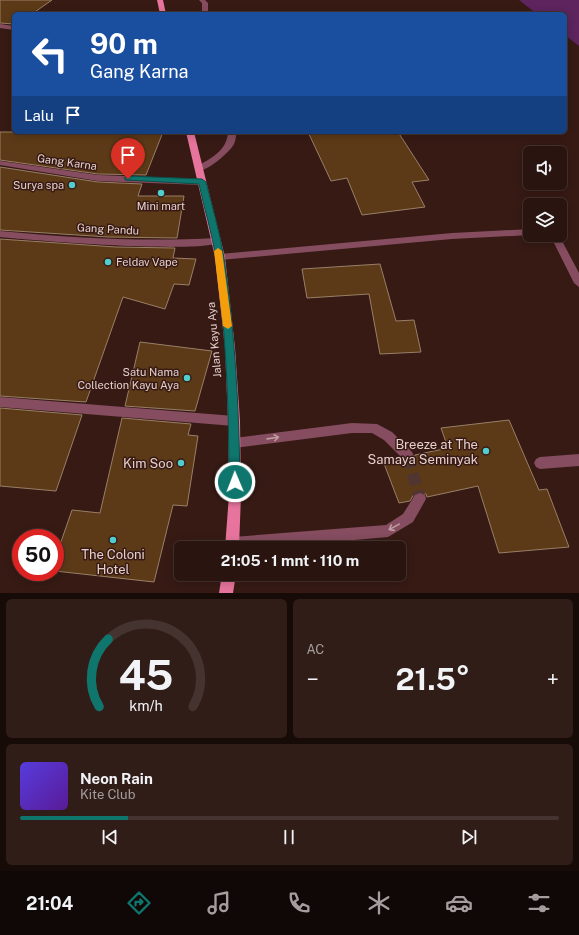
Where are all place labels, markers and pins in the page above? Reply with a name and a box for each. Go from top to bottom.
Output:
pin [111,138,145,179]
place label: Surya spa [13,179,64,191]
marker: Surya spa [67,180,77,190]
marker: Mini mart [156,188,166,198]
place label: Mini mart [137,200,185,212]
place label: Feldav Vape [116,256,178,268]
marker: Feldav Vape [103,257,113,267]
place label: Satu Nama Collection Kayu Aya [78,366,179,391]
marker: Satu Nama Collection Kayu Aya [182,373,192,383]
place label: Breeze at The Samaya Seminyak [368,437,478,467]
marker: Breeze at The Samaya Seminyak [481,446,491,456]
place label: Kim Soo [123,456,173,471]
marker: Kim Soo [176,458,186,468]
marker: The Coloni Hotel [108,535,118,545]
place label: The Coloni Hotel [81,547,145,577]

